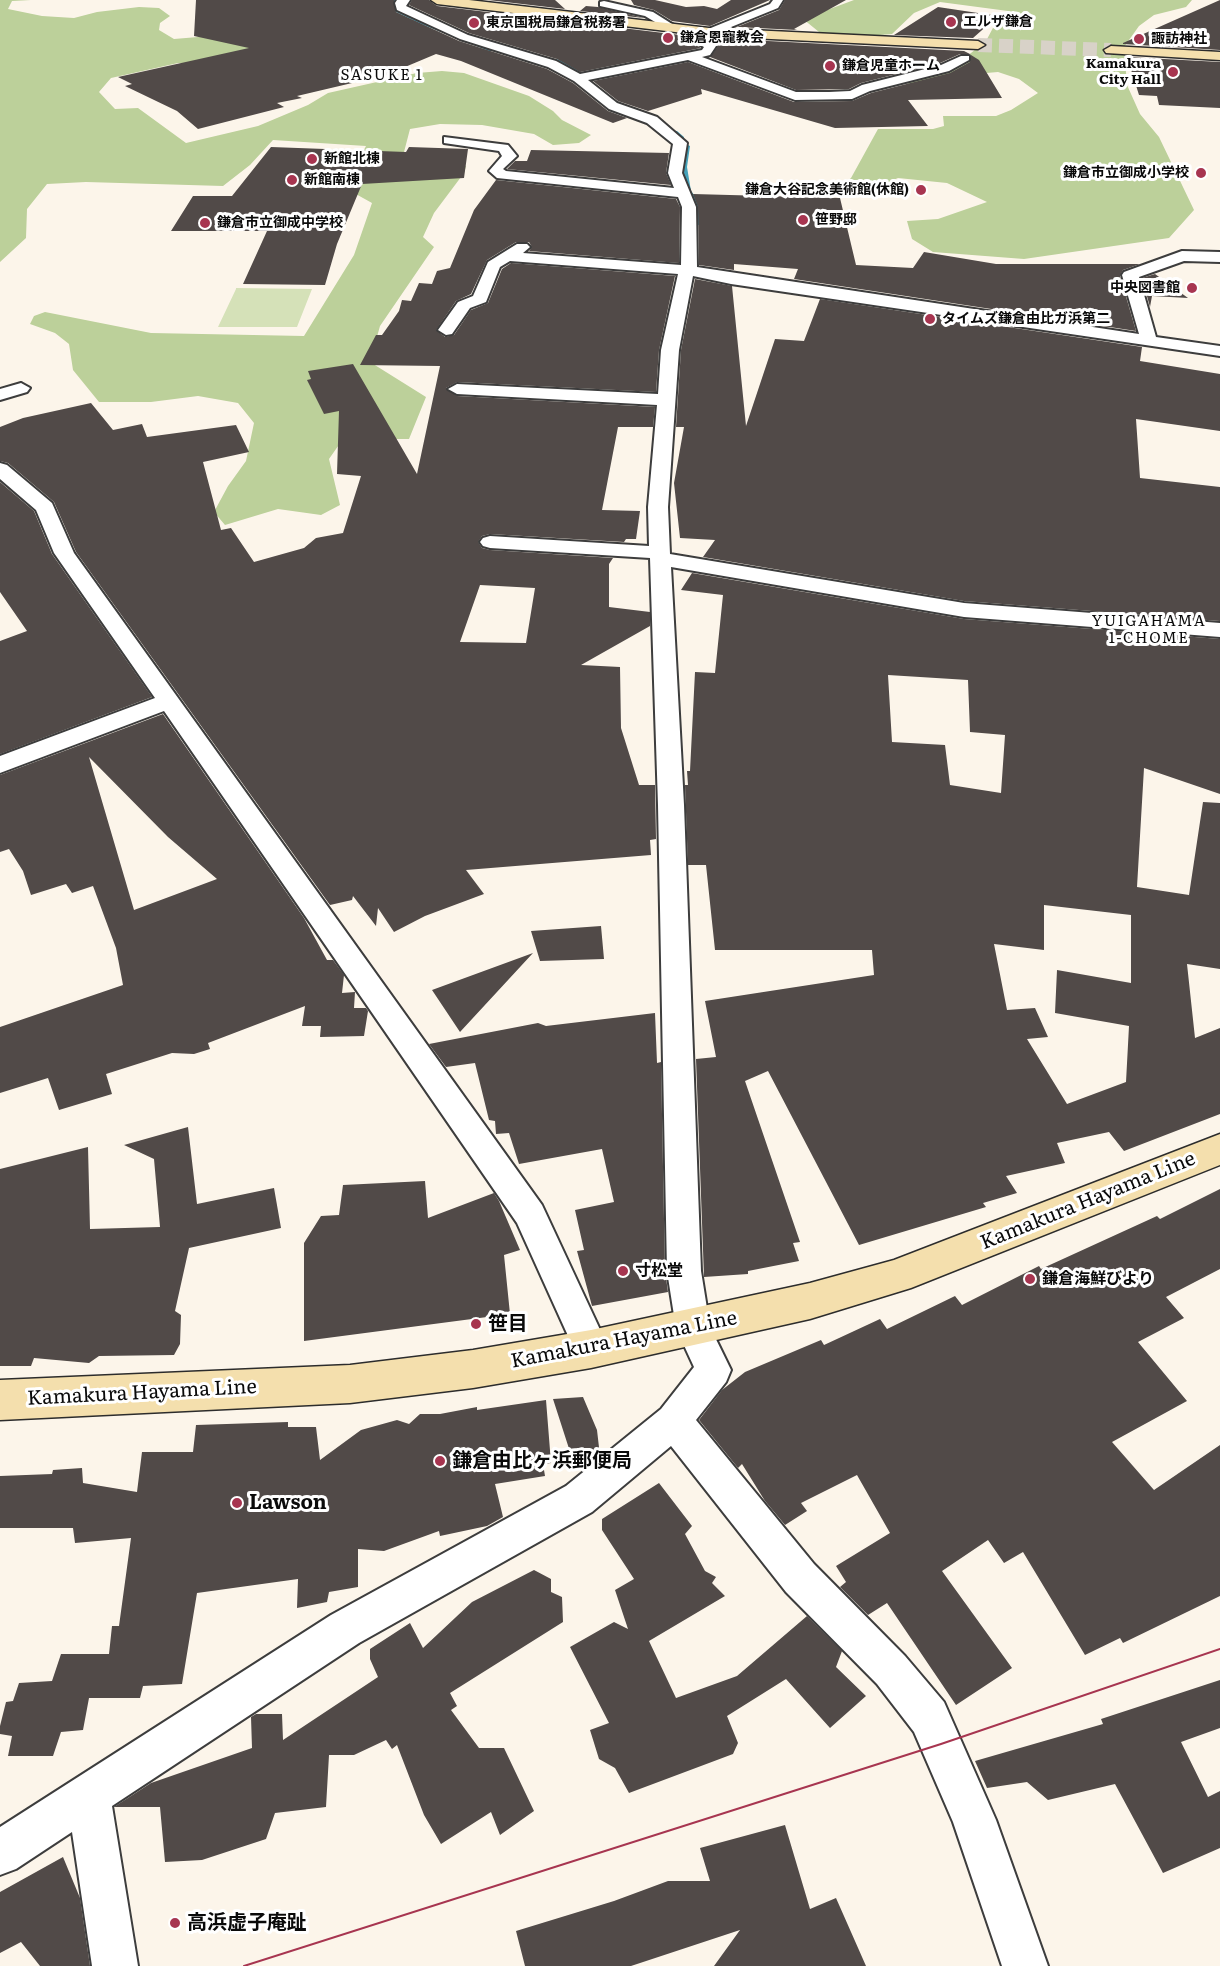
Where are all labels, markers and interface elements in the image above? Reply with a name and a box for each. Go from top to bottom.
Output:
place label: エルザ鎌倉 [963,14,1033,30]
place label: 東京国税局鎌倉税務署 [486,15,626,31]
marker: エルザ鎌倉 [944,15,958,29]
marker: 東京国税局鎌倉税務署 [467,16,481,30]
place label: 鎌倉恩寵教会 [680,30,764,46]
marker: 鎌倉恩寵教会 [661,31,675,45]
place label: 諏訪神社 [1151,31,1207,47]
marker: 諏訪神社 [1132,32,1146,46]
place label: Kamakura City Hall [1086,56,1161,88]
place label: 鎌倉児童ホーム [842,58,940,74]
marker: 鎌倉児童ホーム [823,59,837,73]
marker: Kamakura City Hall [1166,65,1180,79]
district label: SASUKE 1 [341,67,423,85]
place label: 新館北棟 [324,151,380,167]
marker: 新館北棟 [305,152,319,166]
place label: 鎌倉市立御成小学校 [1063,165,1189,181]
marker: 鎌倉市立御成小学校 [1194,166,1208,180]
place label: 新館南棟 [304,172,360,188]
marker: 新館南棟 [285,173,299,187]
place label: 鎌倉大谷記念美術館(休館) [745,182,909,198]
marker: 鎌倉大谷記念美術館(休館) [914,183,928,197]
place label: 笹野邸 [815,212,857,228]
marker: 笹野邸 [796,213,810,227]
place label: 鎌倉市立御成中学校 [217,215,343,231]
marker: 鎌倉市立御成中学校 [198,216,212,230]
place label: 中央図書館 [1110,280,1180,296]
marker: 中央図書館 [1185,281,1199,295]
place label: タイムズ鎌倉由比ガ浜第二 [942,311,1110,327]
marker: タイムズ鎌倉由比ガ浜第二 [923,312,937,326]
district label: YUIGAHAMA 1-CHOME [1092,613,1206,648]
street label: Kamakura Hayama Line [977,1147,1199,1255]
place label: 寸松堂 [635,1261,683,1281]
marker: 寸松堂 [616,1264,630,1278]
place label: 鎌倉海鮮びより [1042,1269,1154,1289]
marker: 鎌倉海鮮びより [1023,1272,1037,1286]
street label: Kamakura Hayama Line [509,1306,739,1374]
place label: 笹目 [488,1312,528,1336]
marker: 笹目 [469,1317,483,1331]
street label: Kamakura Hayama Line [27,1375,257,1411]
place label: 鎌倉由比ヶ浜郵便局 [452,1449,632,1473]
marker: 鎌倉由比ヶ浜郵便局 [433,1454,447,1468]
place label: Lawson [249,1491,327,1515]
marker: Lawson [230,1496,244,1510]
place label: 高浜虚子庵趾 [187,1911,307,1935]
marker: 高浜虚子庵趾 [168,1916,182,1930]

